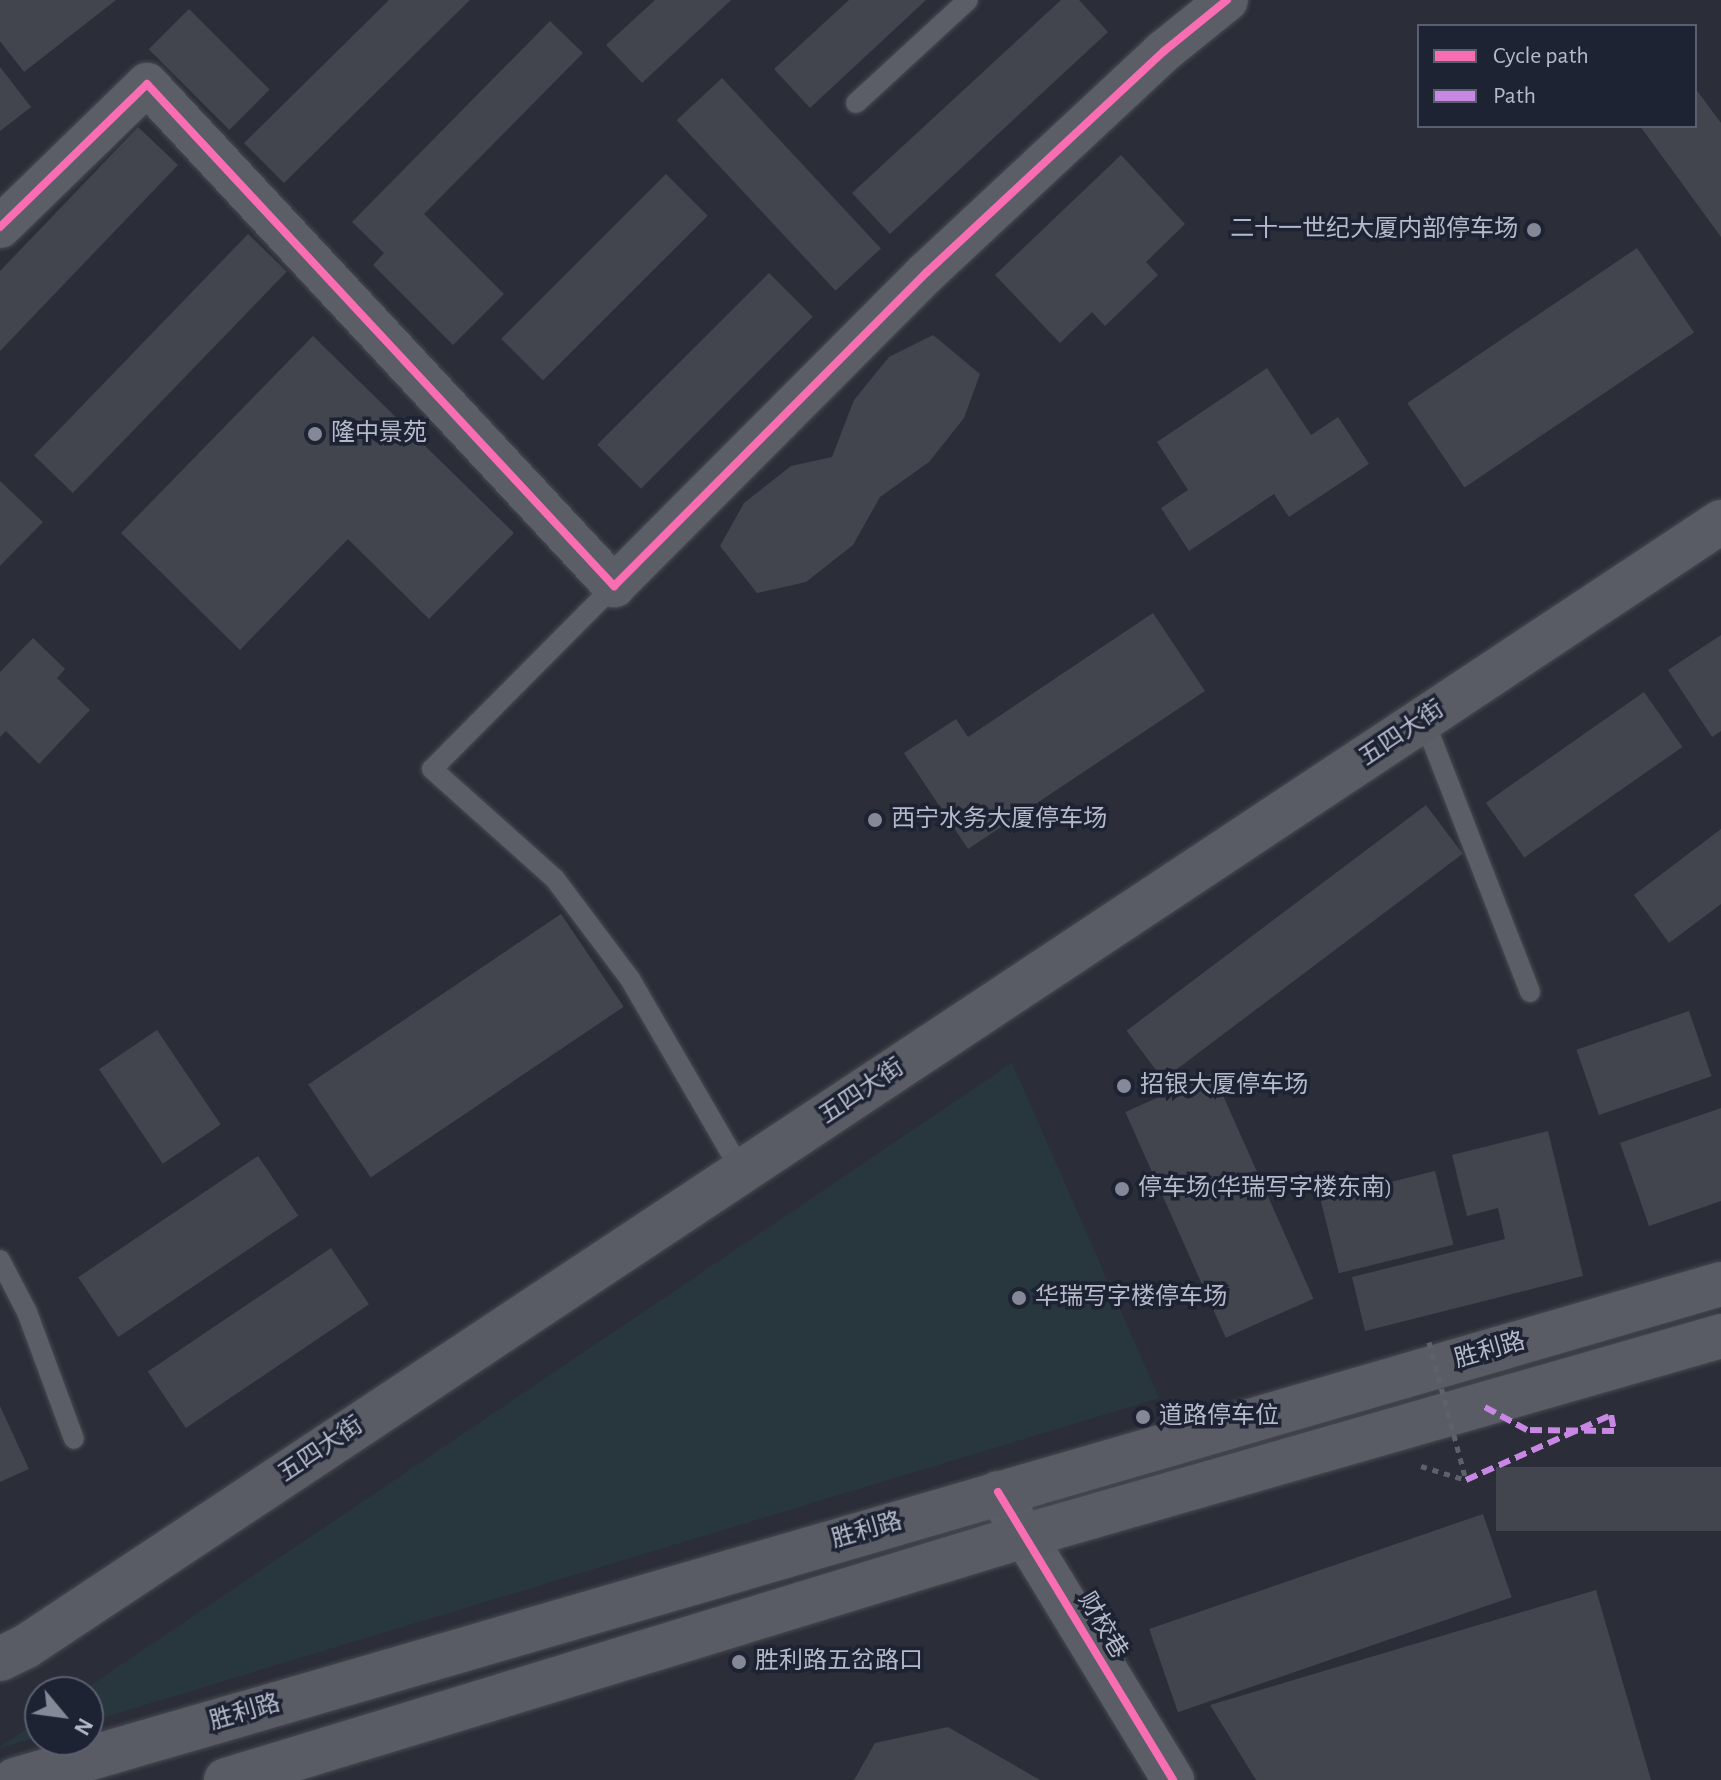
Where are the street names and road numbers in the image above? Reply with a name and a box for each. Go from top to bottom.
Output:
street label: 五四大街 [1354,695,1450,773]
street label: 五四大街 [814,1053,910,1131]
street label: 胜利路 [1451,1327,1529,1375]
street label: 五四大街 [273,1411,369,1489]
street label: 胜利路 [828,1507,906,1555]
street label: 财校巷 [1071,1588,1133,1664]
street label: 胜利路 [206,1689,284,1737]

